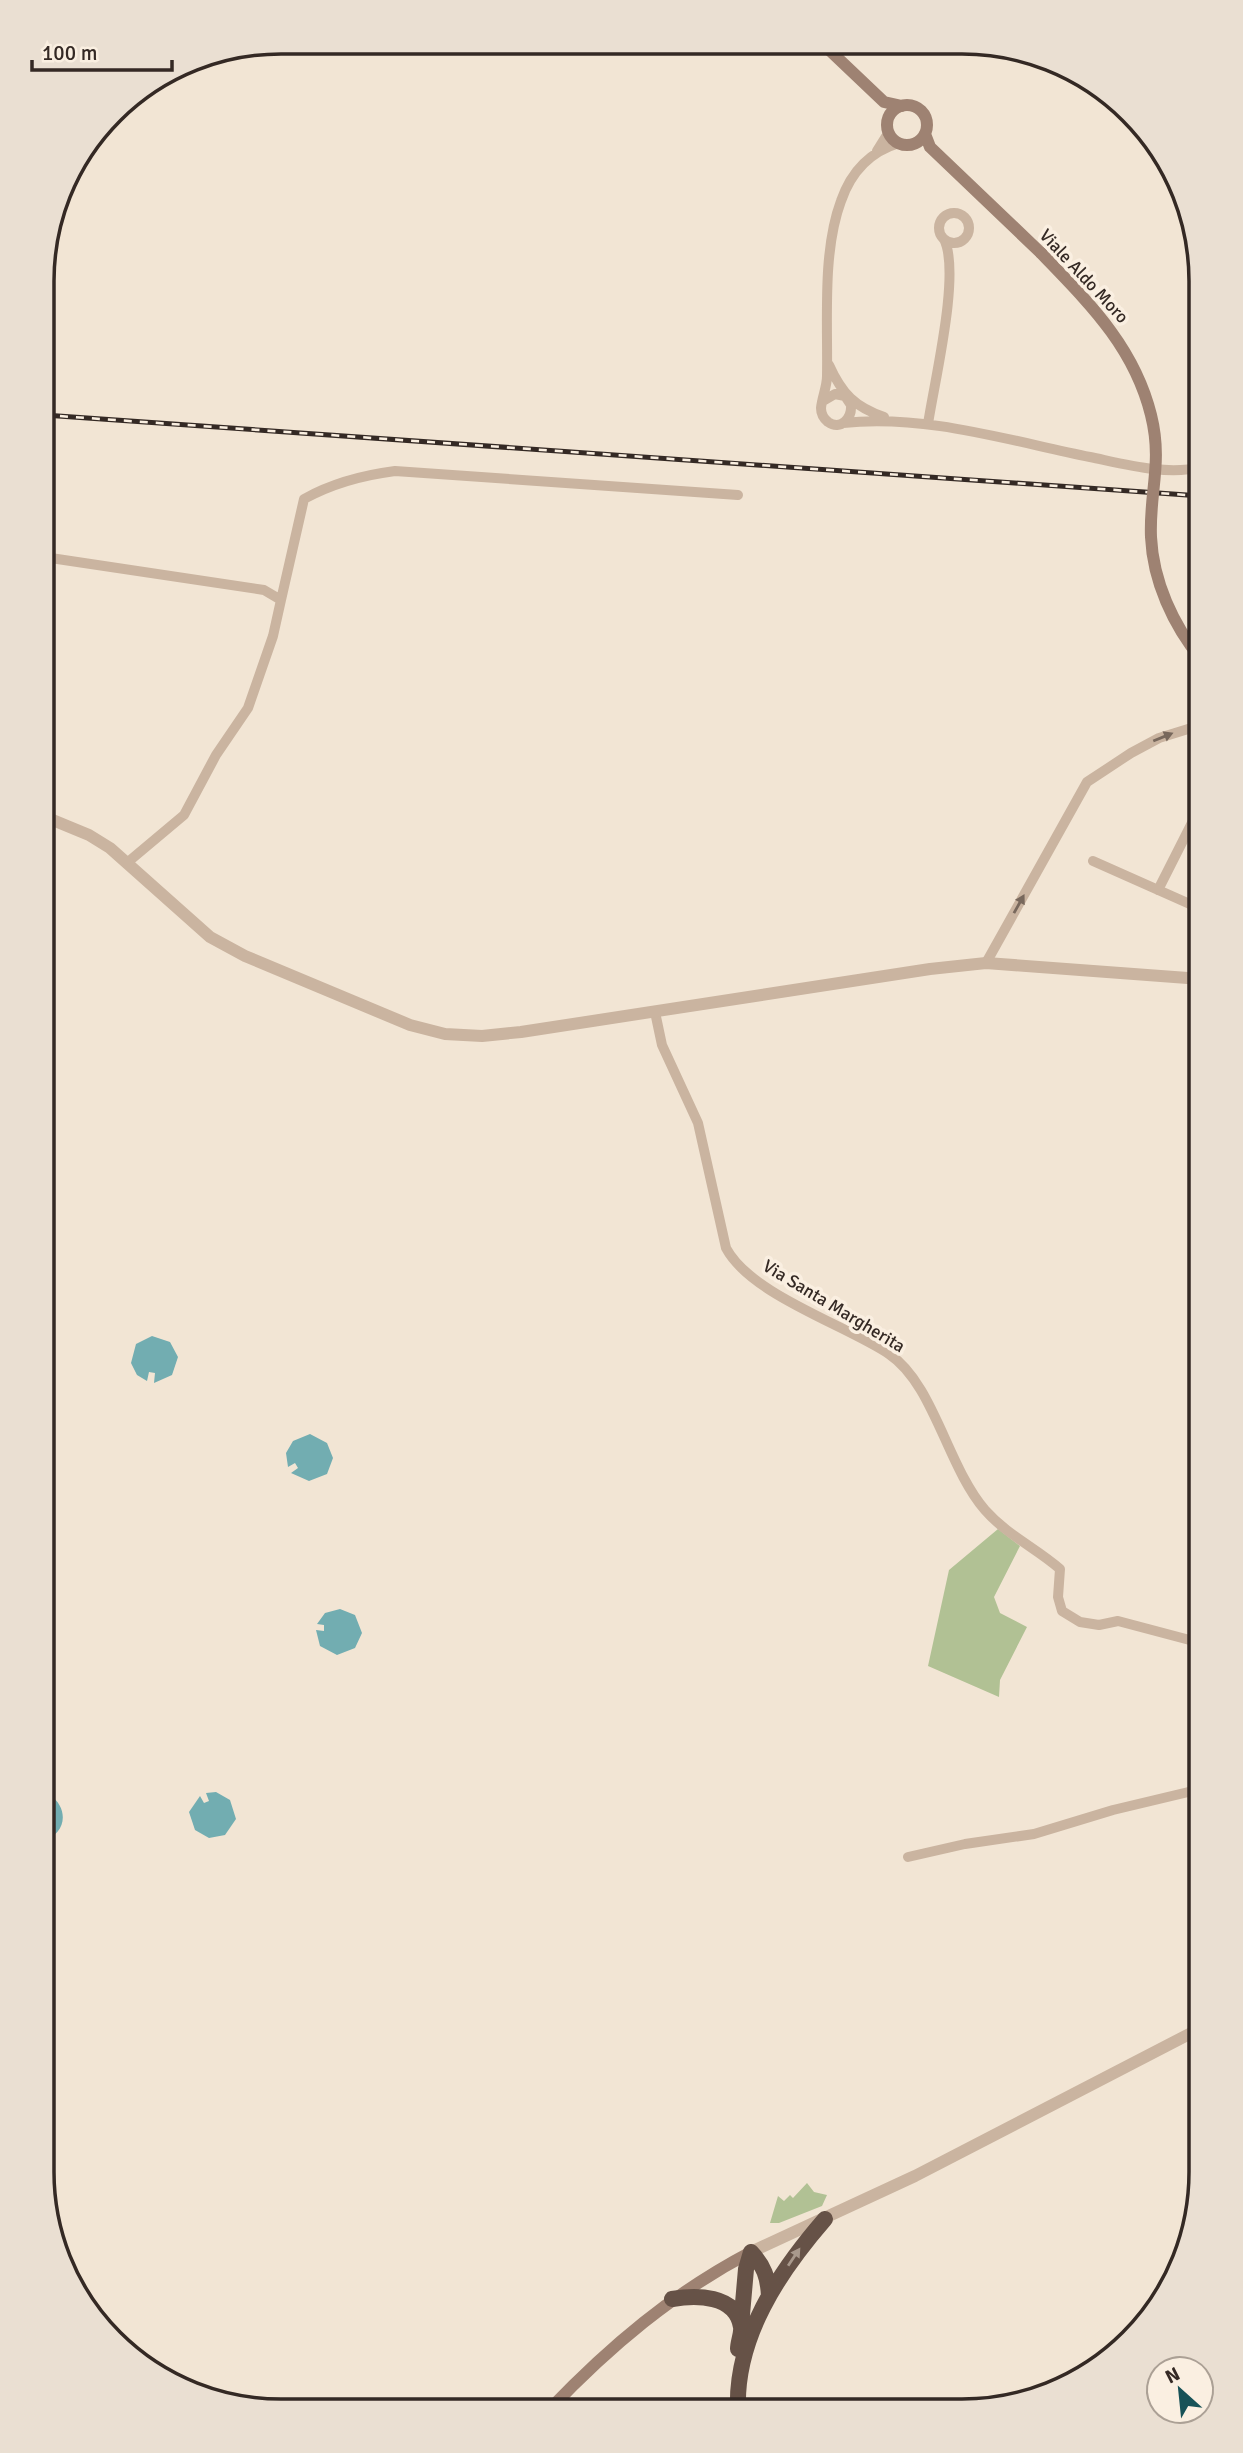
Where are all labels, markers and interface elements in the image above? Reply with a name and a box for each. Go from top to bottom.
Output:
scale bar [32,28,172,72]
text: 100 m [42,40,97,66]
street label: Viale Aldo Moro [1035,224,1133,328]
one-way arrow [1153,732,1174,743]
one-way arrow [1013,894,1025,913]
street label: Via Santa Margherita [759,1255,909,1357]
one-way arrow [787,2248,801,2266]
north arrow [1145,2355,1215,2425]
text: N [1161,2362,1184,2389]

